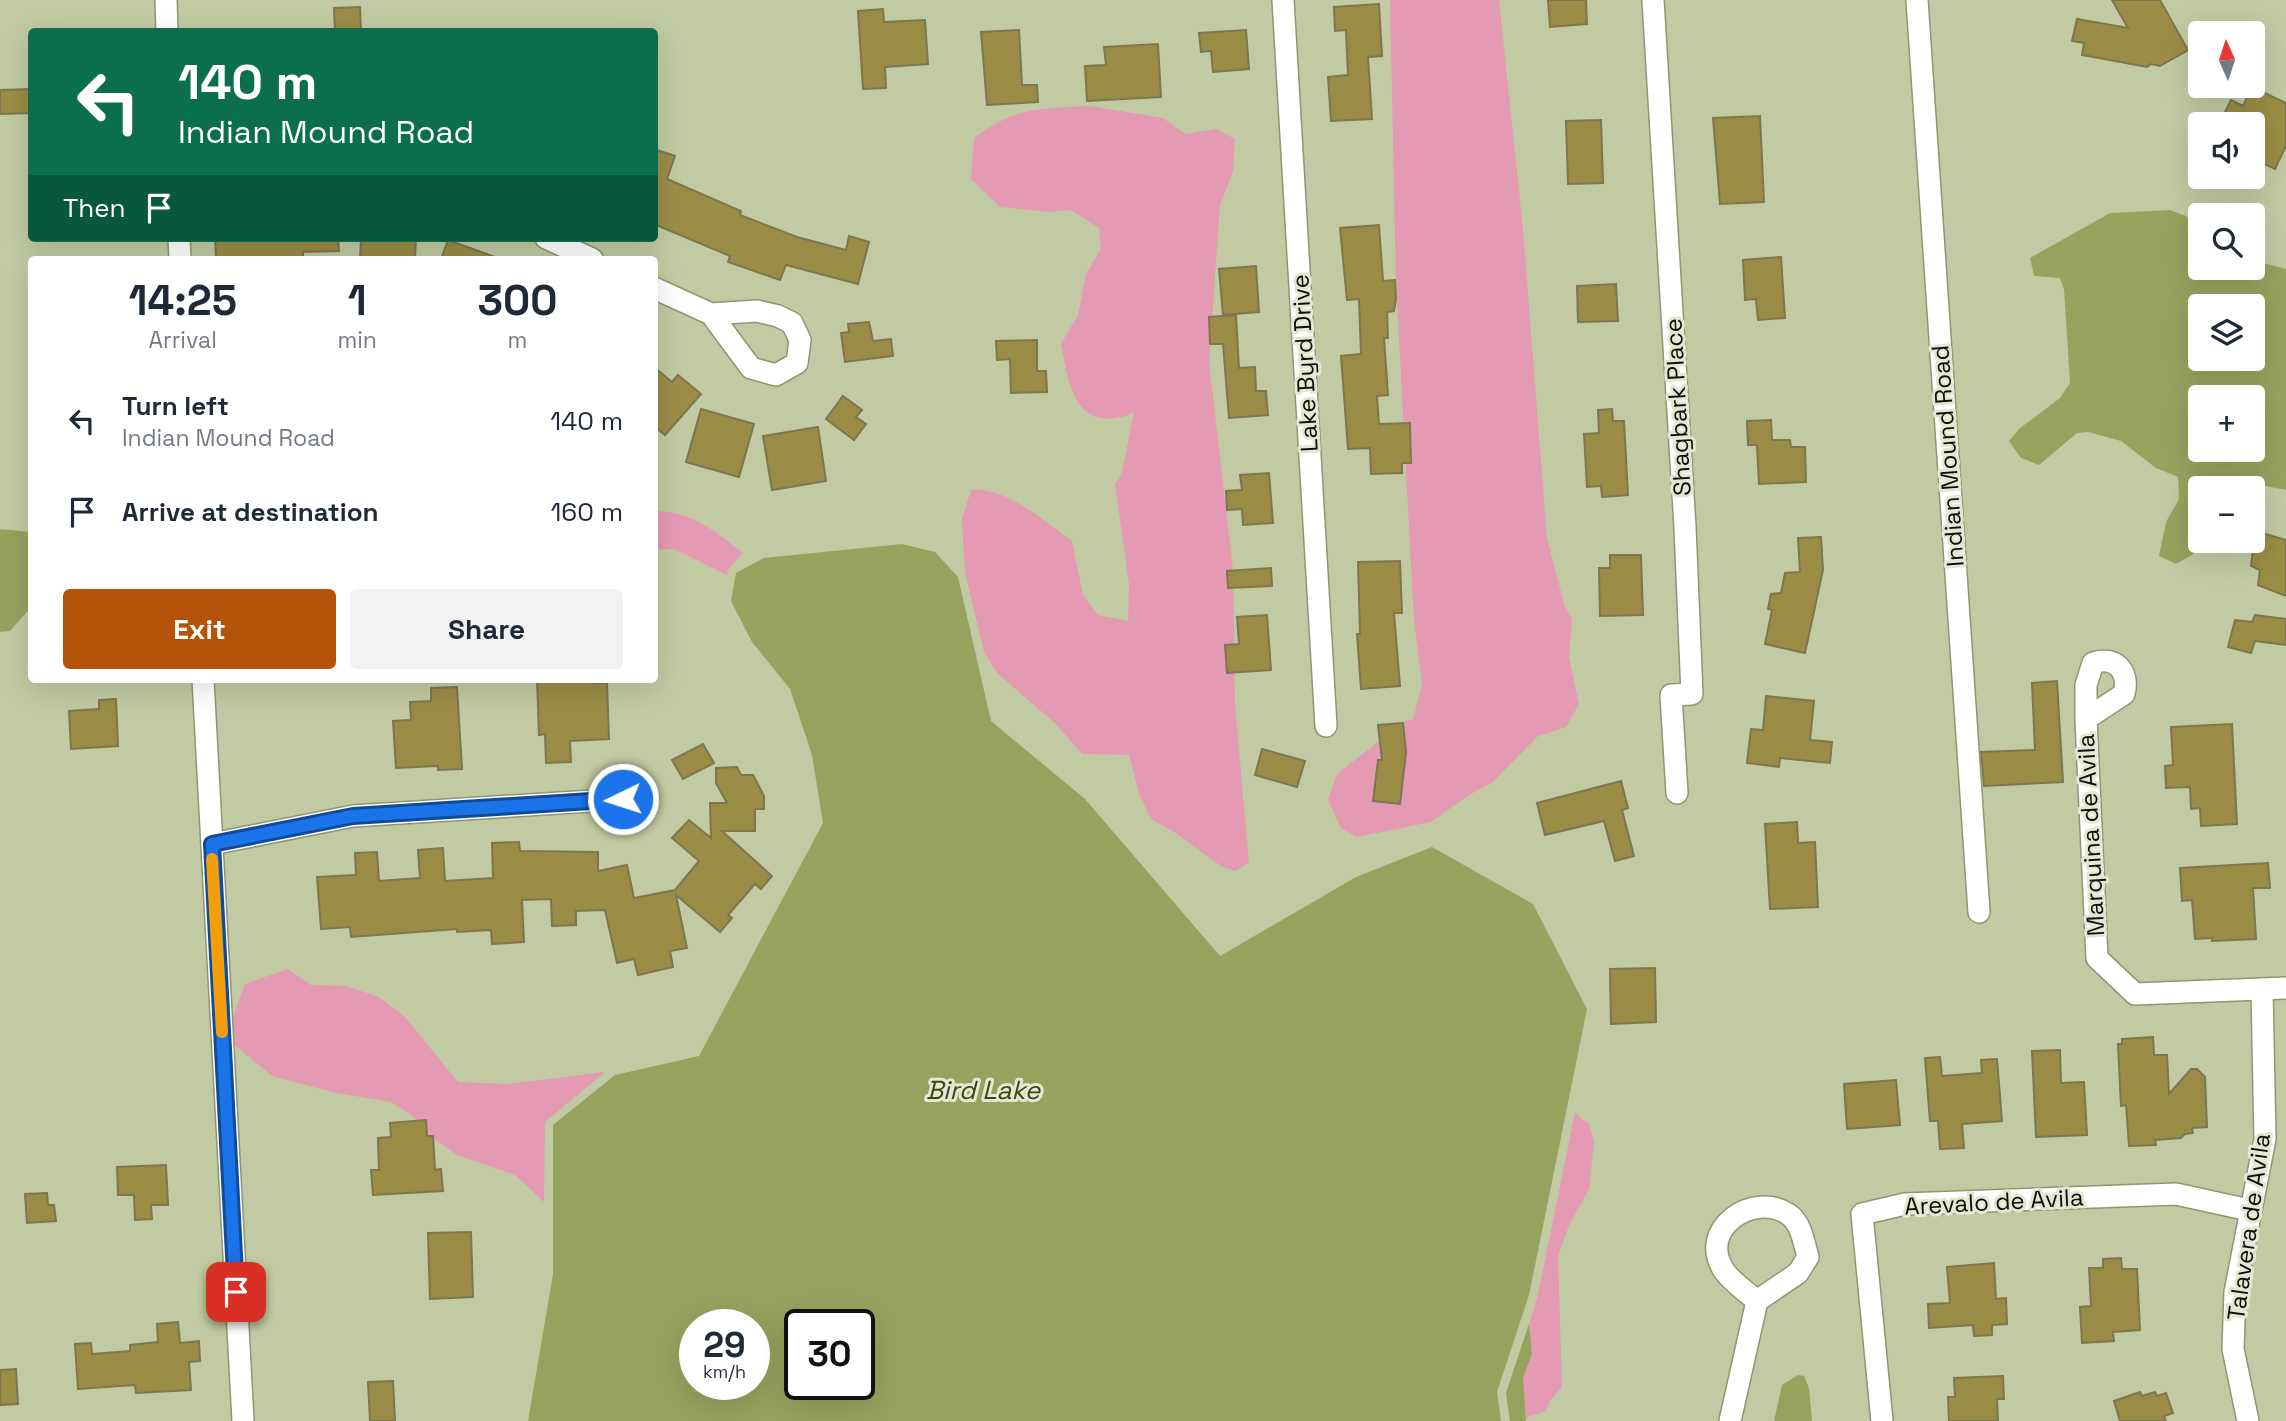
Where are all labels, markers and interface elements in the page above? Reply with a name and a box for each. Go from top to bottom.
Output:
north arrow [2188,21,2264,98]
map controls [2188,21,2265,553]
text: 140 m [178,51,317,113]
icon: left [63,56,154,147]
text: Indian Mound Road [178,112,474,152]
button: sound [2188,112,2265,189]
icon: arrive [140,189,178,227]
text: Then [63,191,126,225]
button: search [2188,203,2265,280]
street label: Lake Byrd Drive [1284,273,1325,453]
text: 14:25 [129,274,237,327]
text: 1 [348,274,367,327]
text: 300 [477,274,557,327]
button: layers [2188,294,2265,371]
street label: Shagbark Place [1657,317,1698,497]
text: Arrival [149,325,217,355]
text: min [337,325,377,355]
text: m [508,325,527,355]
street label: Indian Mound Road [1924,344,1971,568]
button: + [2188,385,2265,462]
text: Turn left [122,389,229,423]
icon: left [63,402,101,440]
text: 140 m [550,404,623,438]
text: Indian Mound Road [122,423,335,453]
button: − [2188,476,2265,553]
icon: arrive [63,493,101,531]
text: Arrive at destination [122,495,379,529]
text: 160 m [551,495,623,529]
button: Exit [63,589,336,669]
button: Share [350,589,623,669]
street label: Marquina de Avila [2070,733,2111,937]
position arrow [586,762,660,836]
water label: Bird Lake [926,1073,1042,1107]
street label: Talavera de Avila [2220,1131,2277,1323]
street label: Arevalo de Avila [1904,1181,2085,1222]
pin [206,1262,266,1322]
icon: arrive [217,1273,255,1311]
speed limit sign: 30 [784,1309,875,1400]
text: 29 [703,1323,746,1367]
text: km/h [703,1360,746,1383]

